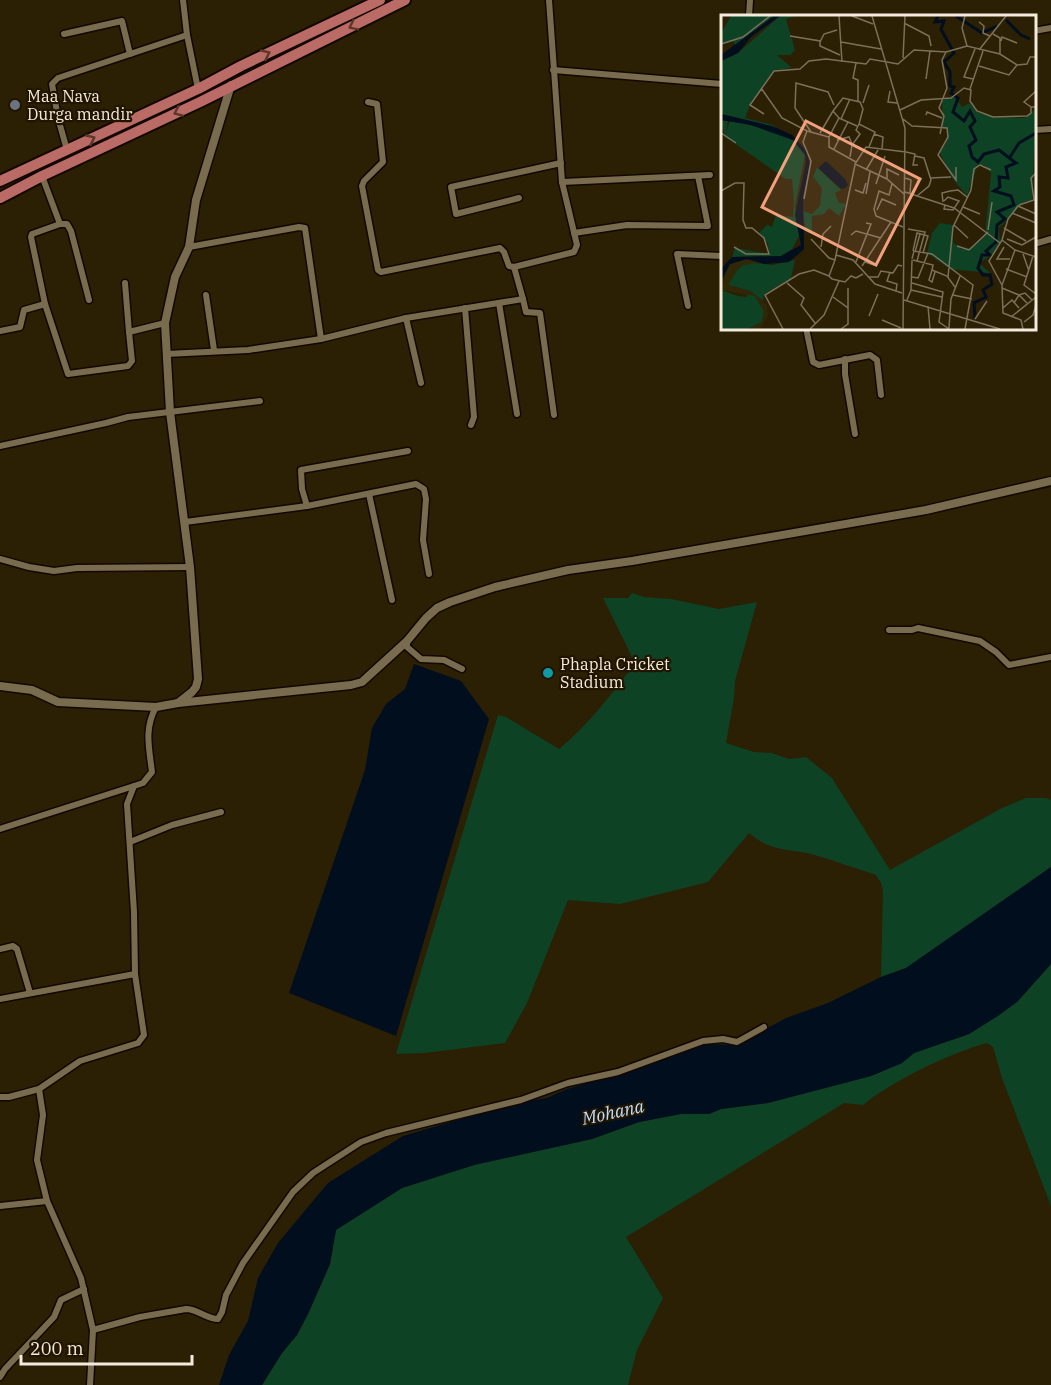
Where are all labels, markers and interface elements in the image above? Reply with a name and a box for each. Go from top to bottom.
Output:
inset map [721,15,1036,330]
one-way arrow [348,18,359,30]
one-way arrow [260,50,271,62]
place label: Maa Nava Durga mandir [27,86,132,124]
marker: Maa Nava Durga mandir [8,98,22,112]
one-way arrow [173,105,184,117]
one-way arrow [85,134,96,146]
place label: Phapla Cricket Stadium [560,654,670,692]
marker: Phapla Cricket Stadium [541,666,555,680]
water label: Mohana [579,1094,646,1130]
scale bar [21,1328,192,1366]
text: 200 m [30,1337,84,1360]

